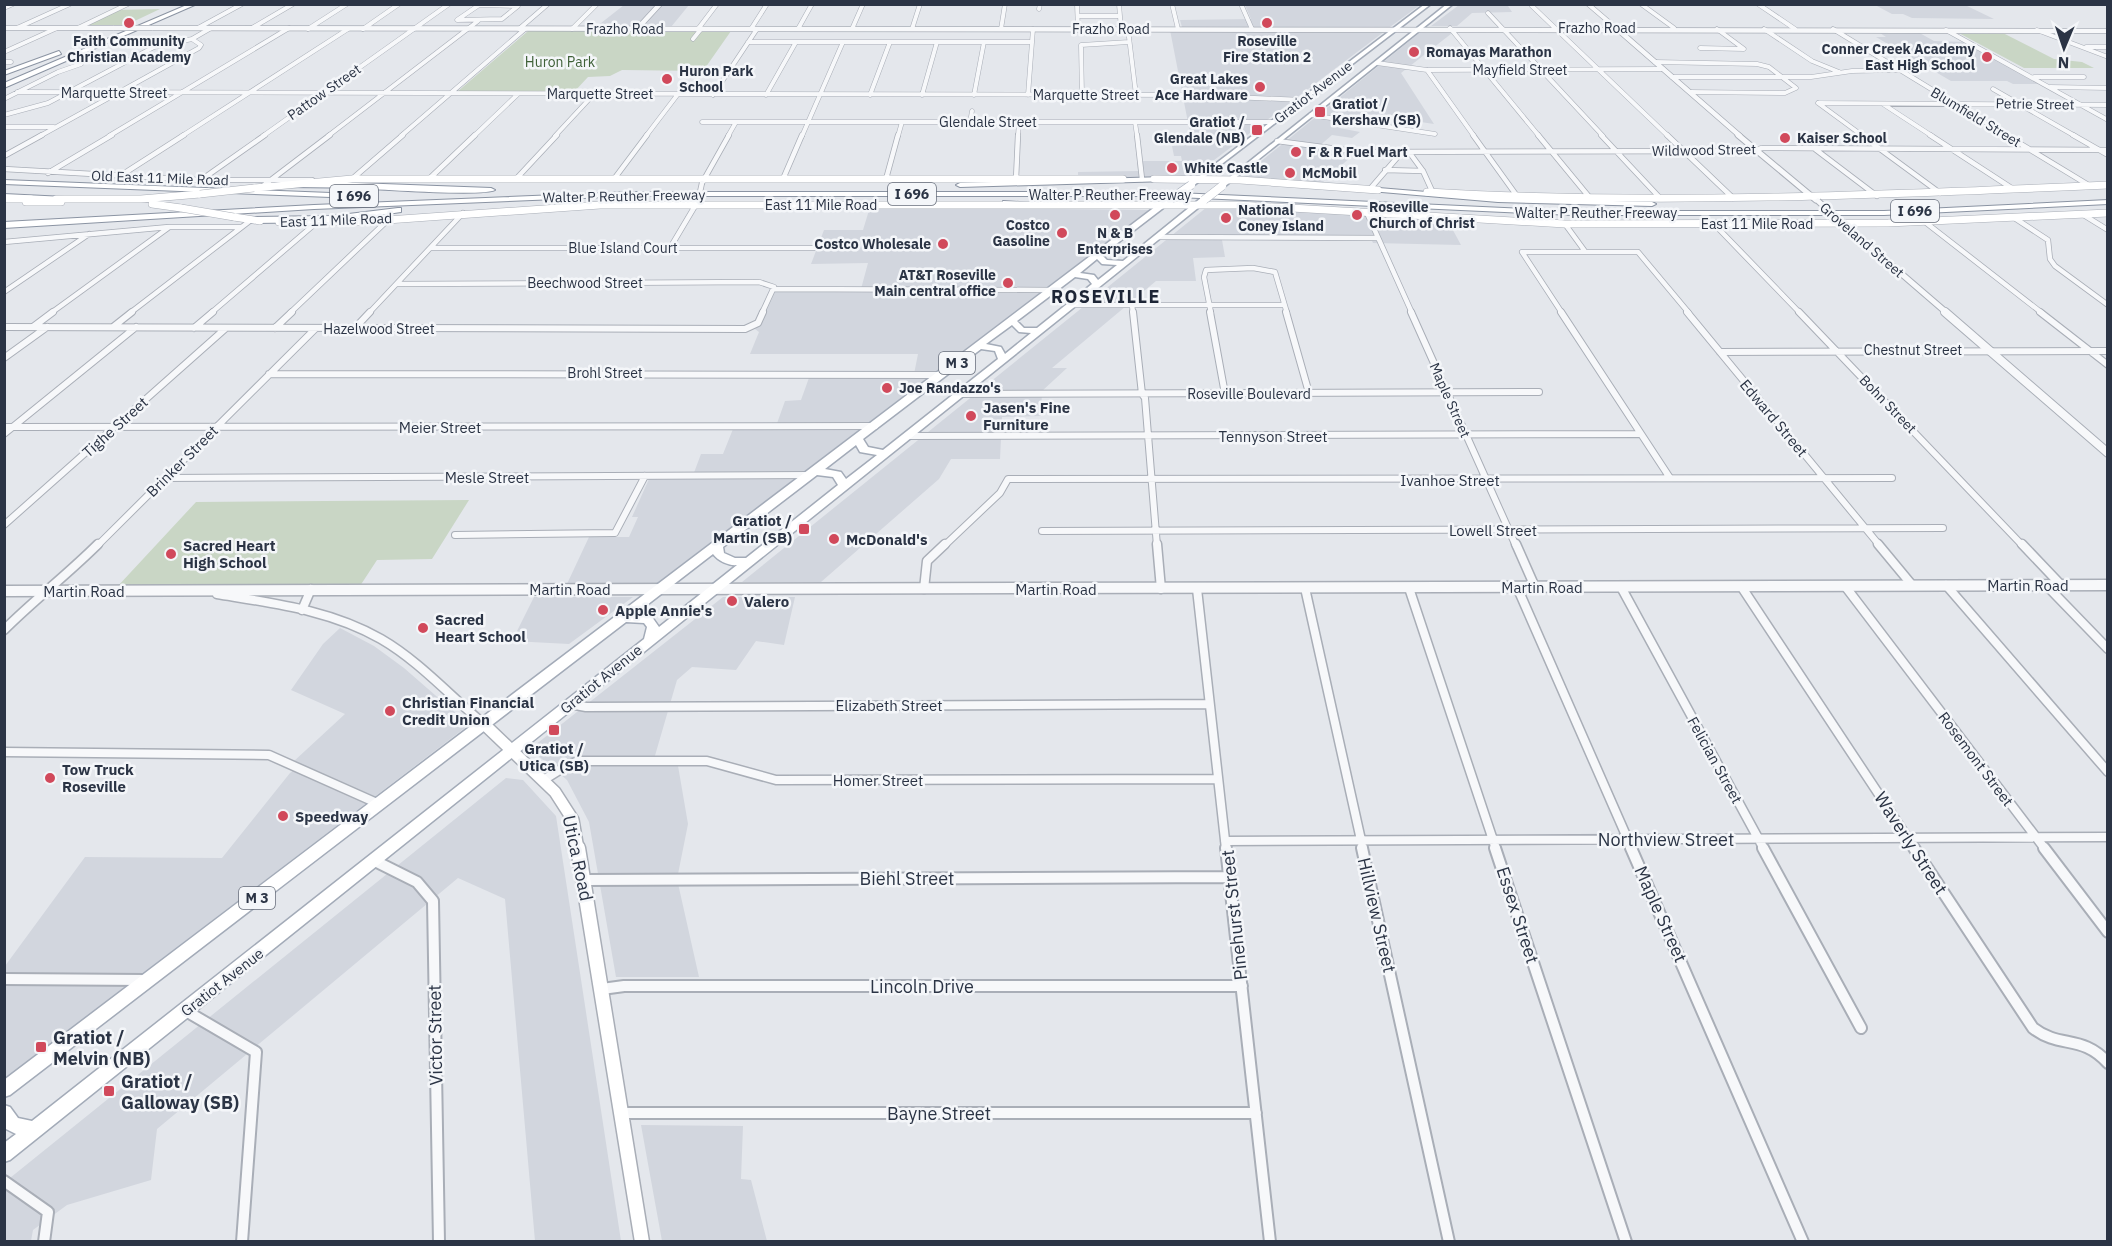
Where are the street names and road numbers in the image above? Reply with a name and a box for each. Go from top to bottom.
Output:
street label: Frazho Road [1558,19,1636,37]
street label: Frazho Road [586,20,664,38]
street label: Frazho Road [1072,20,1150,38]
street label: Gratiot Avenue [1270,56,1356,127]
street label: Pattow Street [284,60,364,124]
street label: Mayfield Street [1472,61,1568,79]
street label: Blumfield Street [1927,83,2025,151]
street label: Marquette Street [61,84,167,102]
street label: Marquette Street [547,85,653,103]
street label: Marquette Street [1033,86,1139,104]
street label: Petrie Street [1995,94,2075,114]
street label: Glendale Street [939,113,1037,131]
street label: Wildwood Street [1652,140,1756,160]
street label: Old East 11 Mile Road [91,167,229,189]
road number: I 696 [888,183,936,205]
road number: I 696 [330,185,378,207]
street label: Walter P Reuther Freeway [543,186,705,206]
street label: Walter P Reuther Freeway [1029,186,1191,204]
street label: East 11 Mile Road [765,196,877,214]
street label: Groveland Street [1816,198,1908,282]
road number: I 696 [1891,200,1939,222]
street label: Walter P Reuther Freeway [1515,204,1677,222]
street label: East 11 Mile Road [279,209,393,231]
street label: East 11 Mile Road [1701,215,1813,233]
street label: Blue Island Court [568,239,678,257]
street label: Beechwood Street [527,274,643,292]
street label: Hazelwood Street [323,320,435,338]
street label: Chestnut Street [1864,341,1962,359]
road number: M 3 [939,352,975,374]
street label: Maple Street [1425,360,1475,440]
street label: Brohl Street [567,364,643,382]
street label: Bohn Street [1856,371,1920,437]
street label: Edward Street [1736,375,1812,461]
street label: Roseville Boulevard [1187,385,1311,403]
street label: Tighe Street [78,393,152,461]
street label: Meier Street [399,418,481,437]
street label: Brinker Street [142,421,222,501]
street label: Tennyson Street [1218,427,1328,446]
street label: Mesle Street [445,468,529,487]
street label: Ivanhoe Street [1400,471,1500,490]
street label: Lowell Street [1449,521,1537,540]
street label: Martin Road [1987,576,2069,595]
street label: Martin Road [1501,578,1583,597]
street label: Martin Road [529,580,611,599]
street label: Martin Road [1015,580,1097,599]
street label: Martin Road [43,582,125,601]
street label: Gratiot Avenue [556,640,646,718]
street label: Elizabeth Street [836,696,942,715]
street label: Rosemont Street [1934,708,2018,810]
street label: Felician Street [1683,713,1747,807]
street label: Homer Street [833,771,923,790]
street label: Waverly Street [1869,787,1953,899]
street label: Utica Road [558,813,598,903]
street label: Northview Street [1598,828,1734,851]
street label: Pinehurst Street [1216,849,1252,981]
street label: Hillview Street [1353,855,1401,975]
street label: Maple Street [1630,862,1692,966]
street label: Essex Street [1492,864,1544,966]
street label: Biehl Street [860,867,954,890]
road number: M 3 [239,887,275,909]
street label: Gratiot Avenue [177,944,267,1020]
street label: Lincoln Drive [870,975,974,998]
street label: Victor Street [423,984,447,1086]
street label: Bayne Street [887,1102,991,1125]

